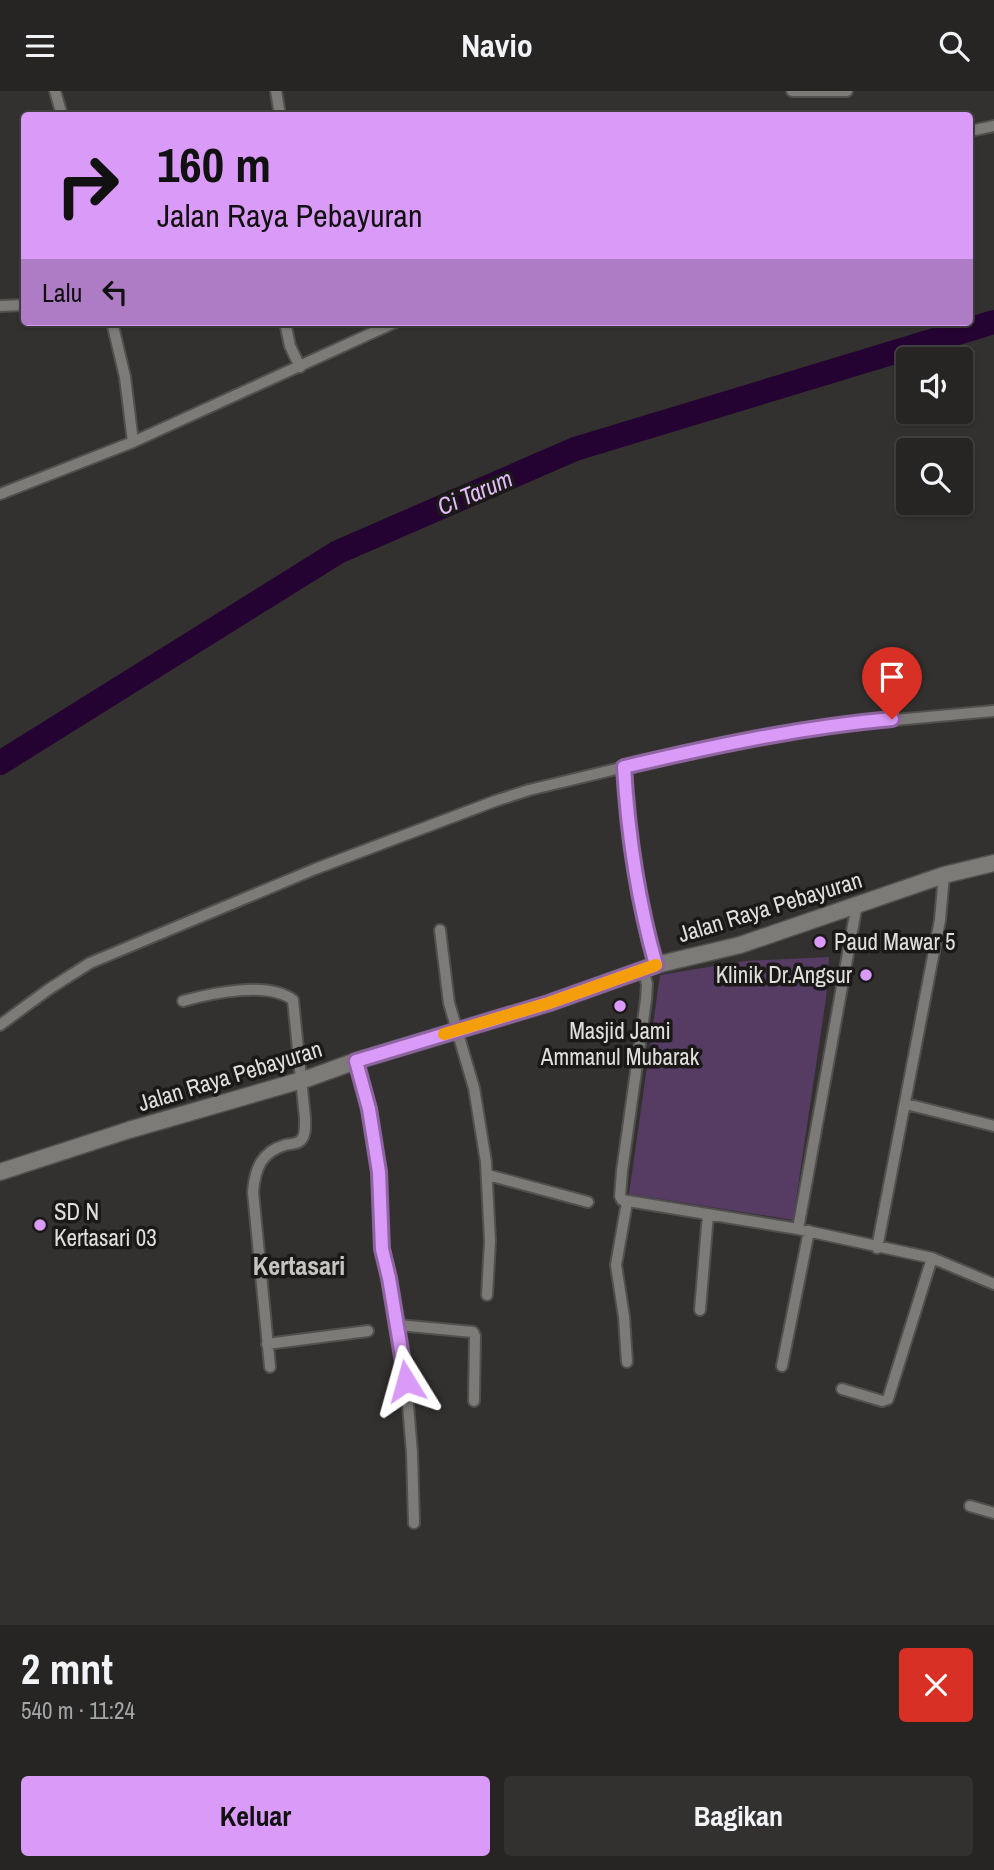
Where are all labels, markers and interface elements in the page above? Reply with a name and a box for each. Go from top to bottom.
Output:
text: Navio [461,24,533,67]
icon: menu [21,27,59,65]
icon: search [935,27,973,65]
text: 160 m [157,131,271,197]
icon: right [42,140,133,231]
text: Jalan Raya Pebayuran [157,194,422,237]
icon: left [96,273,134,311]
text: Lalu [42,275,82,310]
map controls [896,347,973,515]
button: sound [896,347,973,424]
button: search [896,438,973,515]
water label: Ci Tarum [432,462,517,522]
pin [862,647,922,719]
icon: arrive [873,658,911,696]
street label: Jalan Raya Pebayuran [674,864,866,949]
place label: Paud Mawar 5 [834,926,956,957]
marker: Paud Mawar 5 [812,934,828,950]
place label: Klinik Dr.Angsur [716,959,853,990]
marker: Klinik Dr.Angsur [858,967,874,983]
marker: Masjid Jami Ammanul Mubarak [612,998,628,1014]
place label: Masjid Jami Ammanul Mubarak [540,1015,700,1072]
street label: Jalan Raya Pebayuran [134,1033,326,1118]
place label: SD N Kertasari 03 [54,1196,157,1253]
marker: SD N Kertasari 03 [32,1217,48,1233]
district label: Kertasari [253,1248,345,1283]
position arrow [369,1344,443,1418]
text: 2 mnt [21,1641,113,1697]
button: close [899,1648,973,1722]
text: 540 m · 11:24 [21,1695,135,1726]
button: Keluar [21,1776,490,1856]
button: Bagikan [504,1776,973,1856]

